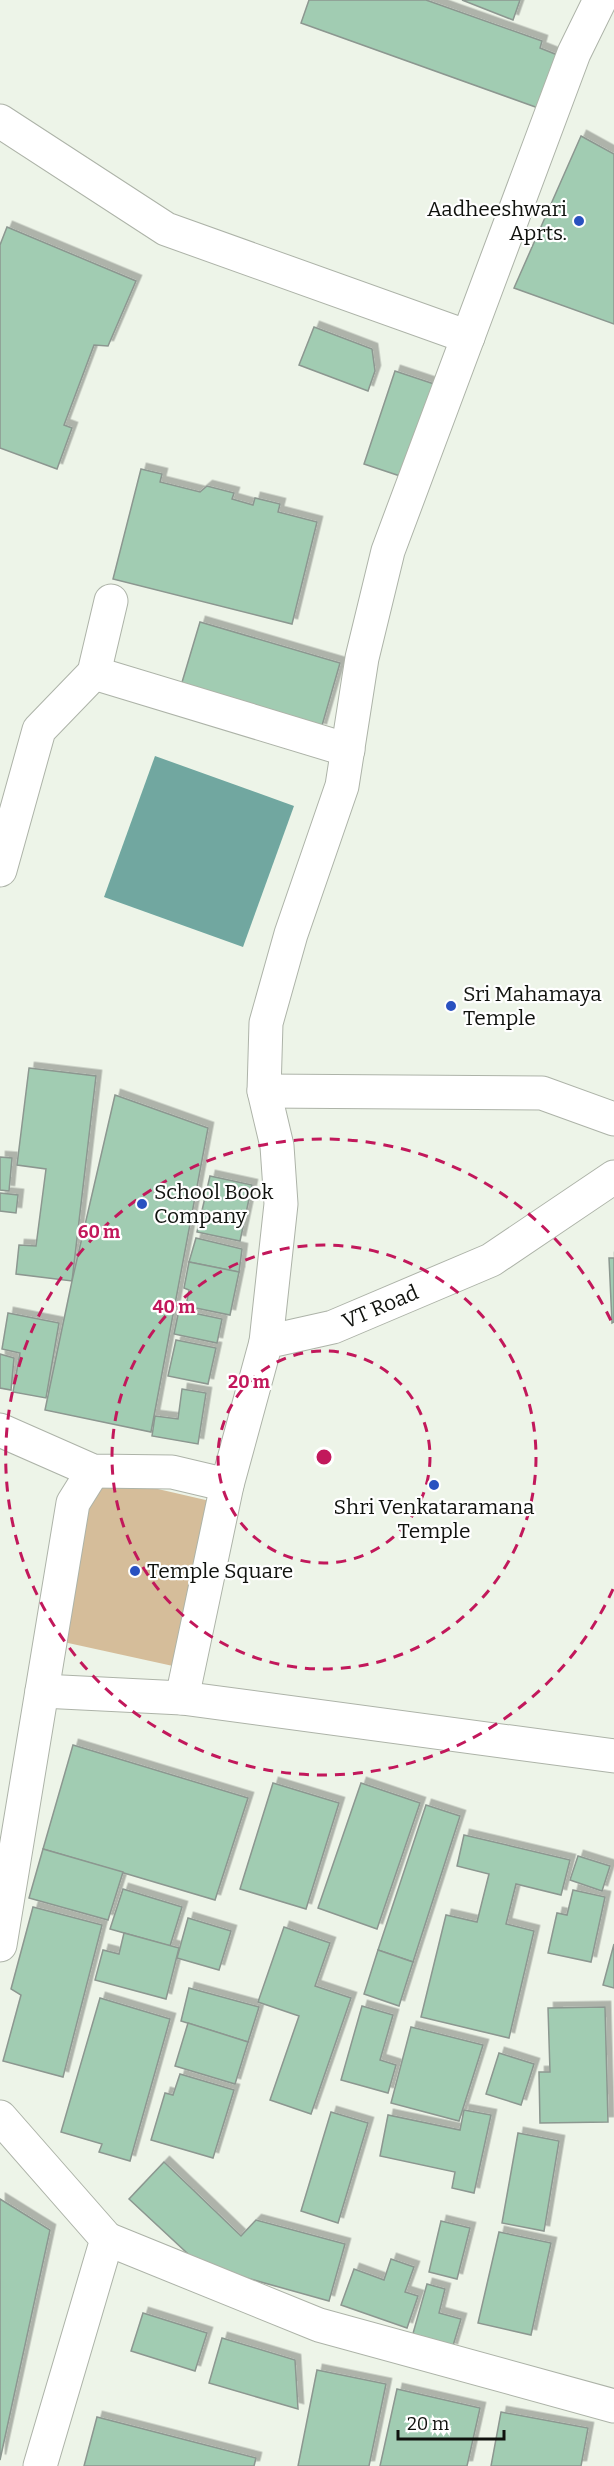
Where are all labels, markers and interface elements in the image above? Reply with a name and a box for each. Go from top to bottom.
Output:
place label: Aadheeshwari Aprts. [427,196,567,246]
marker: Aadheeshwari Aprts. [572,214,586,228]
place label: Sri Mahamaya Temple [463,981,602,1031]
marker: Sri Mahamaya Temple [444,999,458,1013]
place label: School Book Company [154,1179,274,1229]
marker: School Book Company [135,1197,149,1211]
text: 60 m [78,1221,120,1243]
street label: VT Road [338,1279,422,1335]
text: 40 m [153,1296,195,1318]
text: 20 m [228,1371,270,1393]
centre of rings [314,1447,334,1467]
marker: Shri Venkataramana Temple [427,1478,441,1492]
place label: Shri Venkataramana Temple [334,1494,535,1544]
place label: Temple Square [147,1558,293,1584]
marker: Temple Square [128,1564,142,1578]
scale bar [398,2403,504,2441]
text: 20 m [407,2413,449,2435]

